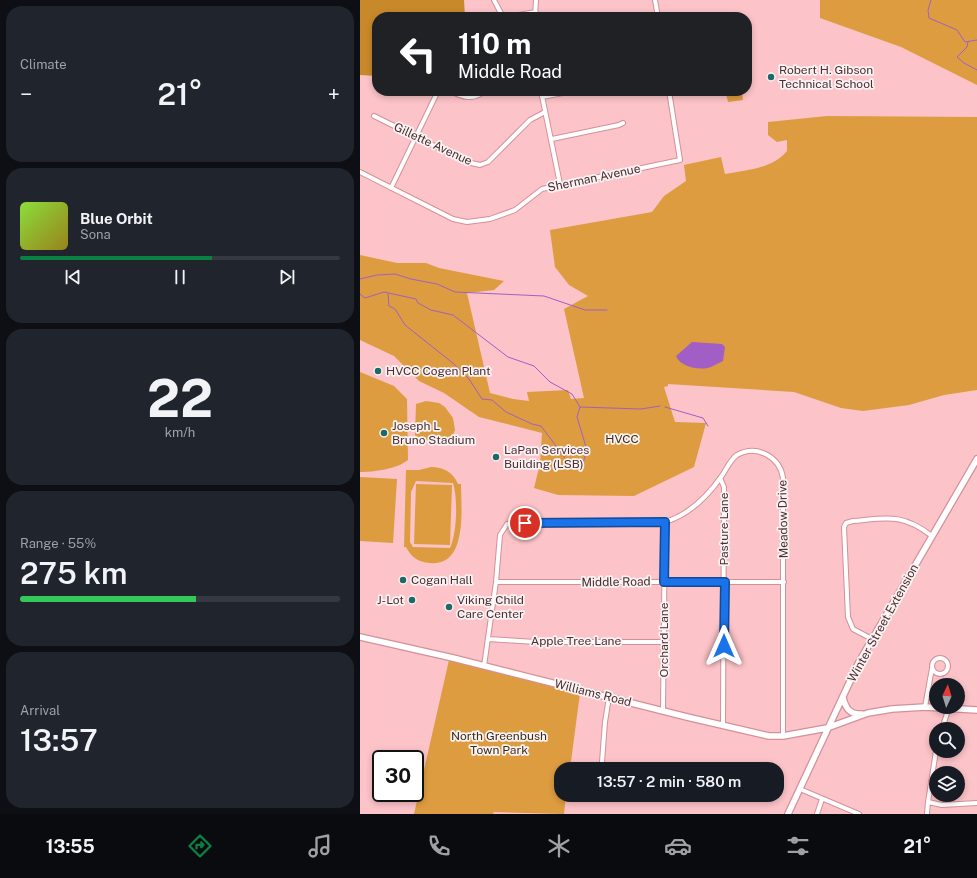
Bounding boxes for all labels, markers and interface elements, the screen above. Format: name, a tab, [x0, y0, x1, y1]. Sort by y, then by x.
text: 110 m	[458, 27, 531, 60]
icon: left	[392, 28, 444, 80]
text: Climate	[20, 57, 67, 72]
text: Middle Road	[458, 61, 562, 82]
place label: Robert H. Gibson Technical School	[779, 63, 874, 91]
marker: Robert H. Gibson Technical School	[766, 72, 776, 82]
text: 21°	[157, 76, 203, 112]
text: −	[20, 81, 32, 107]
text: +	[328, 81, 340, 107]
street label: Gillette Avenue	[392, 120, 474, 168]
street label: Sherman Avenue	[546, 161, 642, 195]
text: Blue Orbit	[80, 210, 153, 227]
text: Sona	[80, 227, 111, 242]
icon: previous	[62, 266, 84, 288]
icon: pause	[169, 266, 191, 288]
icon: next	[276, 266, 298, 288]
place label: HVCC Cogen Plant	[386, 364, 491, 378]
marker: HVCC Cogen Plant	[373, 366, 383, 376]
text: 22	[147, 368, 213, 429]
place label: Joseph L Bruno Stadium	[392, 419, 475, 447]
text: km/h	[165, 425, 195, 440]
marker: Joseph L Bruno Stadium	[379, 428, 389, 438]
park label: HVCC	[605, 432, 639, 446]
place label: LaPan Services Building (LSB)	[504, 443, 589, 471]
marker: LaPan Services Building (LSB)	[491, 452, 501, 462]
street label: Meadow Drive	[775, 479, 791, 558]
street label: Pasture Lane	[717, 492, 731, 566]
pin	[508, 506, 542, 540]
icon: arrive	[514, 512, 536, 534]
text: Range · 55%	[20, 536, 96, 551]
text: 275 km	[20, 555, 127, 591]
street label: Winter Street Extension	[845, 561, 921, 684]
place label: Cogan Hall	[411, 573, 473, 587]
street label: Middle Road	[581, 574, 651, 590]
marker: Cogan Hall	[398, 575, 408, 585]
place label: J-Lot	[377, 593, 404, 607]
place label: Viking Child Care Center	[457, 593, 524, 621]
marker: J-Lot	[407, 595, 417, 605]
marker: Viking Child Care Center	[444, 602, 454, 612]
street label: Orchard Lane	[657, 602, 671, 678]
position arrow	[703, 625, 745, 667]
street label: Apple Tree Lane	[531, 634, 622, 648]
street label: Williams Road	[553, 677, 633, 709]
north arrow	[929, 678, 965, 714]
map controls	[929, 678, 965, 802]
text: Arrival	[20, 703, 60, 718]
text: 13:57	[20, 722, 98, 758]
button: search	[929, 722, 965, 758]
park label: North Greenbush Town Park	[451, 729, 547, 757]
speed limit sign: 30	[372, 750, 424, 802]
button: layers	[929, 766, 965, 802]
text: 13:57 · 2 min · 580 m	[597, 773, 741, 790]
icon: directions	[186, 832, 214, 860]
icon: music	[306, 832, 334, 860]
icon: phone	[425, 832, 453, 860]
icon: climate	[545, 832, 573, 860]
icon: car	[664, 832, 692, 860]
icon: filters	[784, 832, 812, 860]
text: 13:55	[46, 836, 95, 857]
text: 21°	[904, 836, 931, 857]

